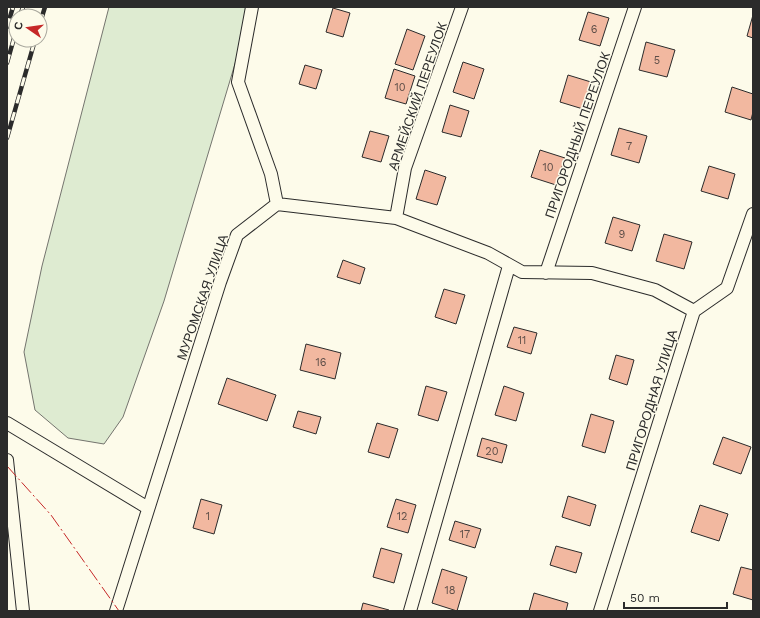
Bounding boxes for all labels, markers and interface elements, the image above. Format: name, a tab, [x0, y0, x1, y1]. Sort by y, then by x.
north arrow	[8, 8, 48, 48]
text: С	[12, 20, 26, 31]
street label: АРМЕЙСКИЙ ПЕРЕУЛОК	[385, 20, 450, 172]
house number: 6	[591, 23, 598, 36]
street label: ПРИГОРОДНЫЙ ПЕРЕУЛОК	[542, 50, 613, 220]
house number: 5	[654, 54, 660, 67]
house number: 10	[394, 81, 406, 94]
house number: 7	[626, 140, 632, 153]
house number: 10	[542, 161, 554, 174]
house number: 9	[619, 228, 626, 241]
street label: МУРОМСКАЯ УЛИЦА	[174, 232, 231, 362]
street label: ПРИГОРОДНАЯ УЛИЦА	[623, 328, 680, 472]
house number: 11	[518, 334, 526, 347]
house number: 16	[316, 356, 327, 369]
house number: 20	[485, 445, 499, 458]
house number: 1	[206, 510, 210, 523]
house number: 12	[397, 510, 407, 523]
house number: 17	[460, 528, 470, 541]
house number: 18	[444, 584, 456, 597]
scale bar	[624, 584, 727, 610]
text: 50 m	[630, 591, 660, 605]

